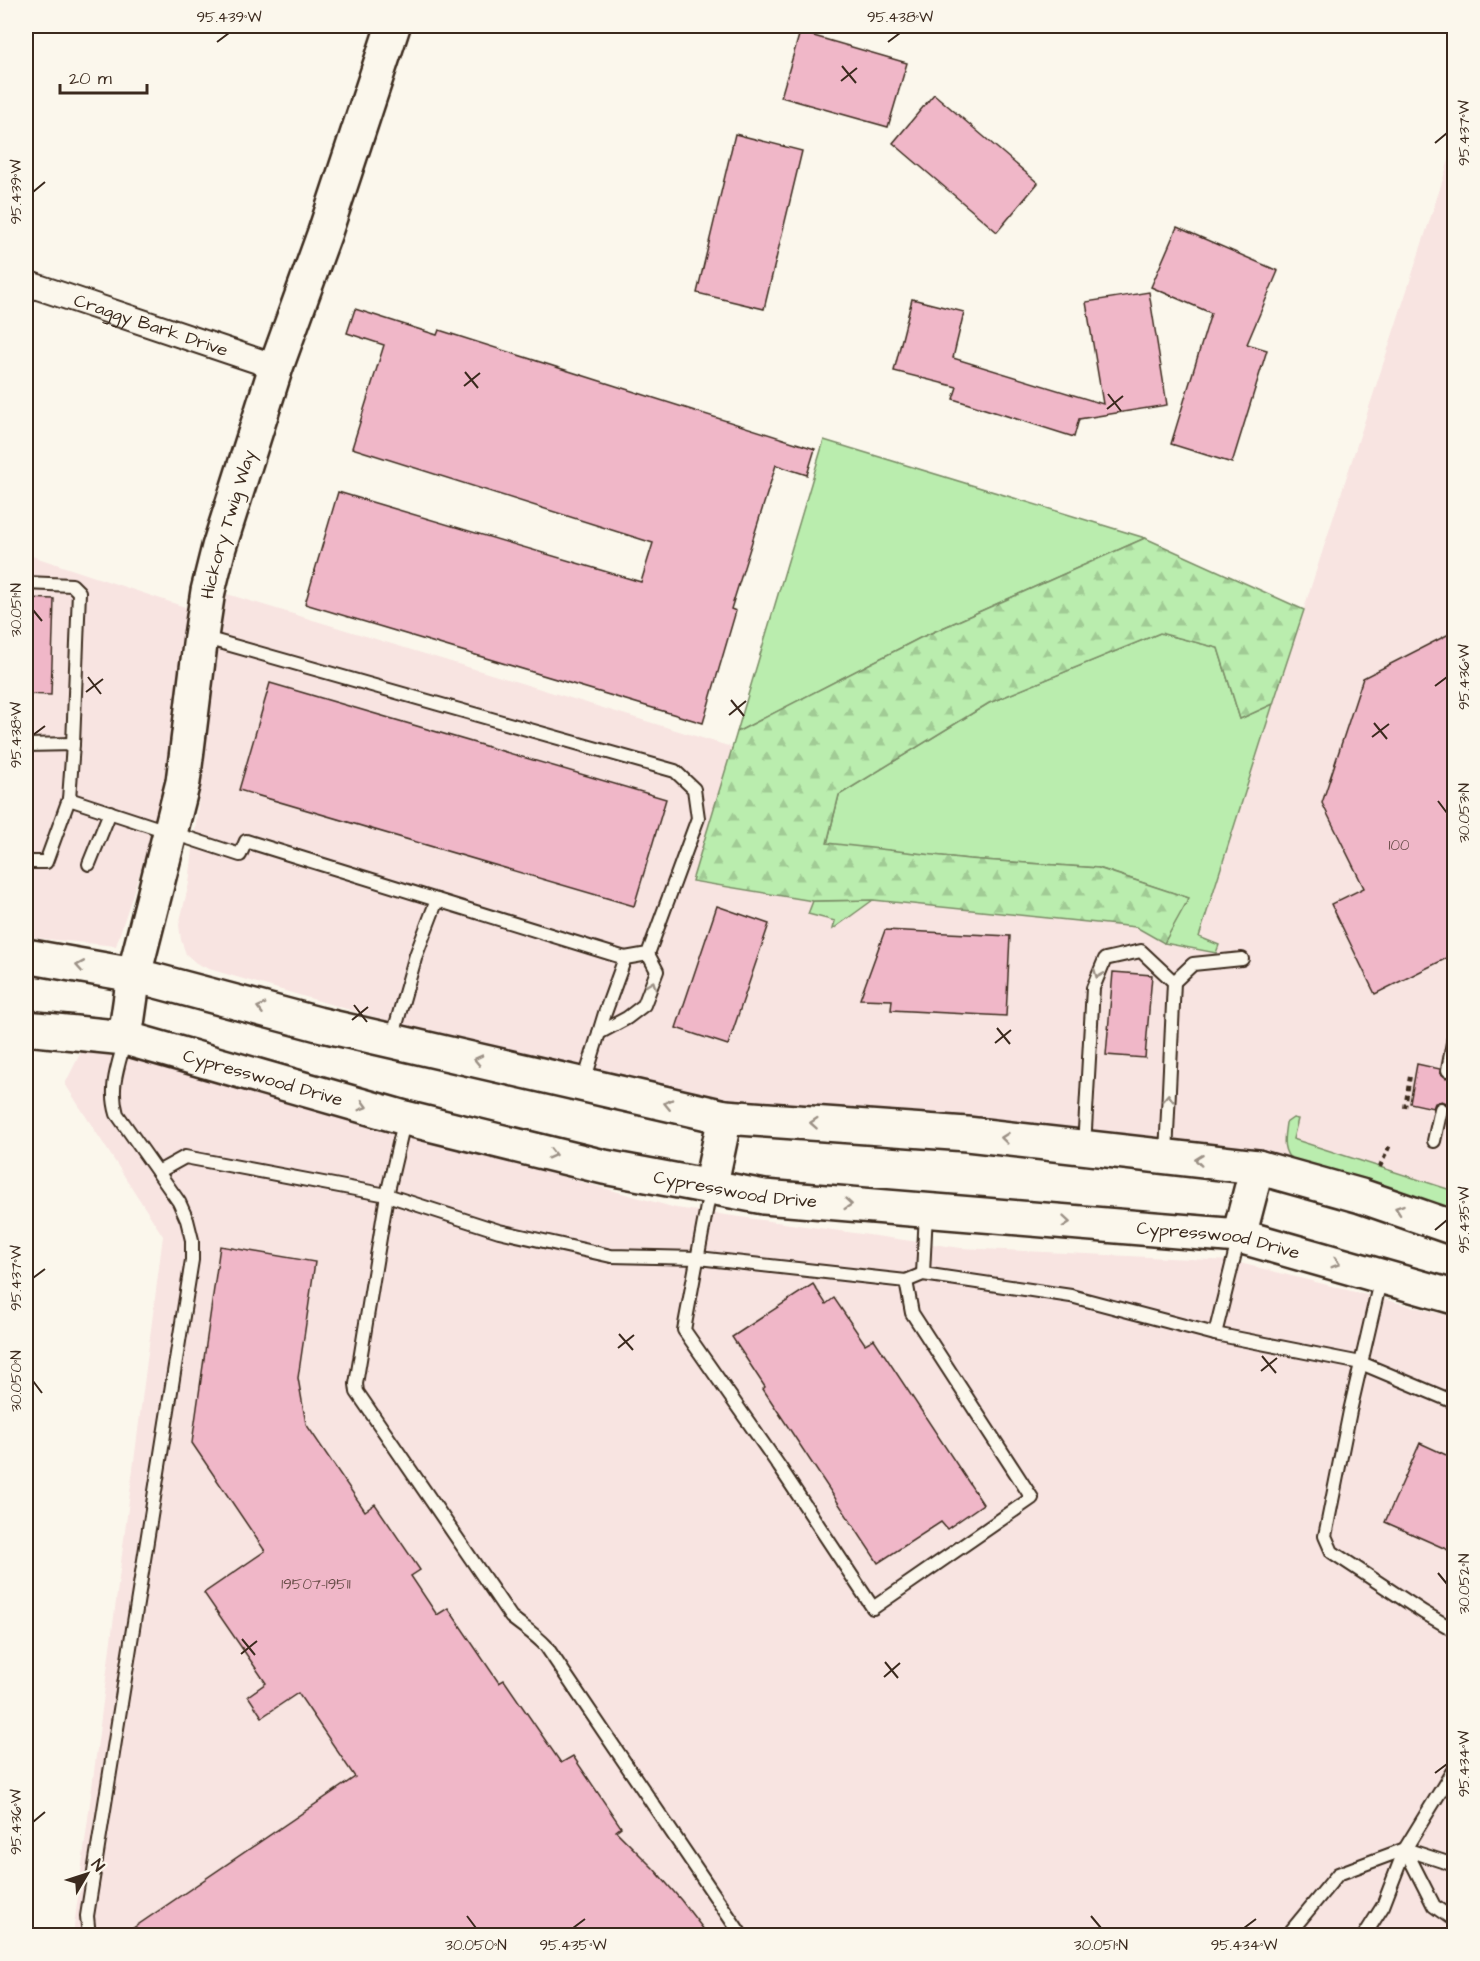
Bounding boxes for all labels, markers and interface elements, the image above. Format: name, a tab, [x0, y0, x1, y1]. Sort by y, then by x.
text: 95.439°W	[196, 7, 262, 28]
text: 95.438°W	[867, 7, 933, 28]
scale bar	[60, 57, 147, 95]
text: 20 m	[69, 66, 112, 91]
text: 95.437°W	[1454, 100, 1475, 166]
text: 95.439°W	[6, 159, 27, 225]
street label: Craggy Bark Drive	[71, 288, 232, 363]
street label: Hickory Twig Way	[195, 447, 263, 600]
text: 30.051°N	[6, 583, 27, 637]
text: 95.436°W	[1454, 644, 1475, 710]
text: 95.438°W	[6, 702, 27, 768]
text: 30.053°N	[1454, 783, 1475, 843]
house number: 100	[1389, 835, 1410, 856]
one-way arrow	[75, 960, 85, 973]
one-way arrow	[1093, 968, 1105, 979]
one-way arrow	[644, 980, 657, 991]
one-way arrow	[256, 1003, 266, 1016]
street label: Cypresswood Drive	[180, 1043, 346, 1113]
one-way arrow	[473, 1055, 483, 1068]
one-way arrow	[1162, 1093, 1175, 1102]
one-way arrow	[664, 1098, 674, 1111]
one-way arrow	[358, 1099, 368, 1111]
one-way arrow	[809, 1117, 818, 1130]
one-way arrow	[1001, 1133, 1010, 1145]
one-way arrow	[547, 1147, 557, 1160]
one-way arrow	[1194, 1154, 1204, 1167]
street label: Cypresswood Drive	[652, 1165, 818, 1214]
text: 95.435°W	[1454, 1186, 1475, 1254]
one-way arrow	[843, 1197, 852, 1210]
one-way arrow	[1394, 1204, 1405, 1216]
one-way arrow	[1062, 1215, 1071, 1228]
street label: Cypresswood Drive	[1136, 1216, 1303, 1266]
text: 95.437°W	[6, 1245, 27, 1311]
one-way arrow	[1330, 1256, 1340, 1268]
text: 30.050°N	[6, 1350, 27, 1412]
text: 30.052°N	[1454, 1554, 1475, 1614]
house number: 19507-19511	[281, 1574, 351, 1595]
text: 95.434°W	[1454, 1731, 1475, 1797]
text: 95.436°W	[6, 1789, 27, 1855]
north arrow	[57, 1844, 117, 1904]
text: N	[86, 1854, 110, 1876]
text: 30.050°N	[445, 1935, 507, 1956]
text: 95.435°W	[539, 1935, 607, 1956]
text: 30.051°N	[1074, 1935, 1128, 1956]
text: 95.434°W	[1211, 1935, 1277, 1956]

